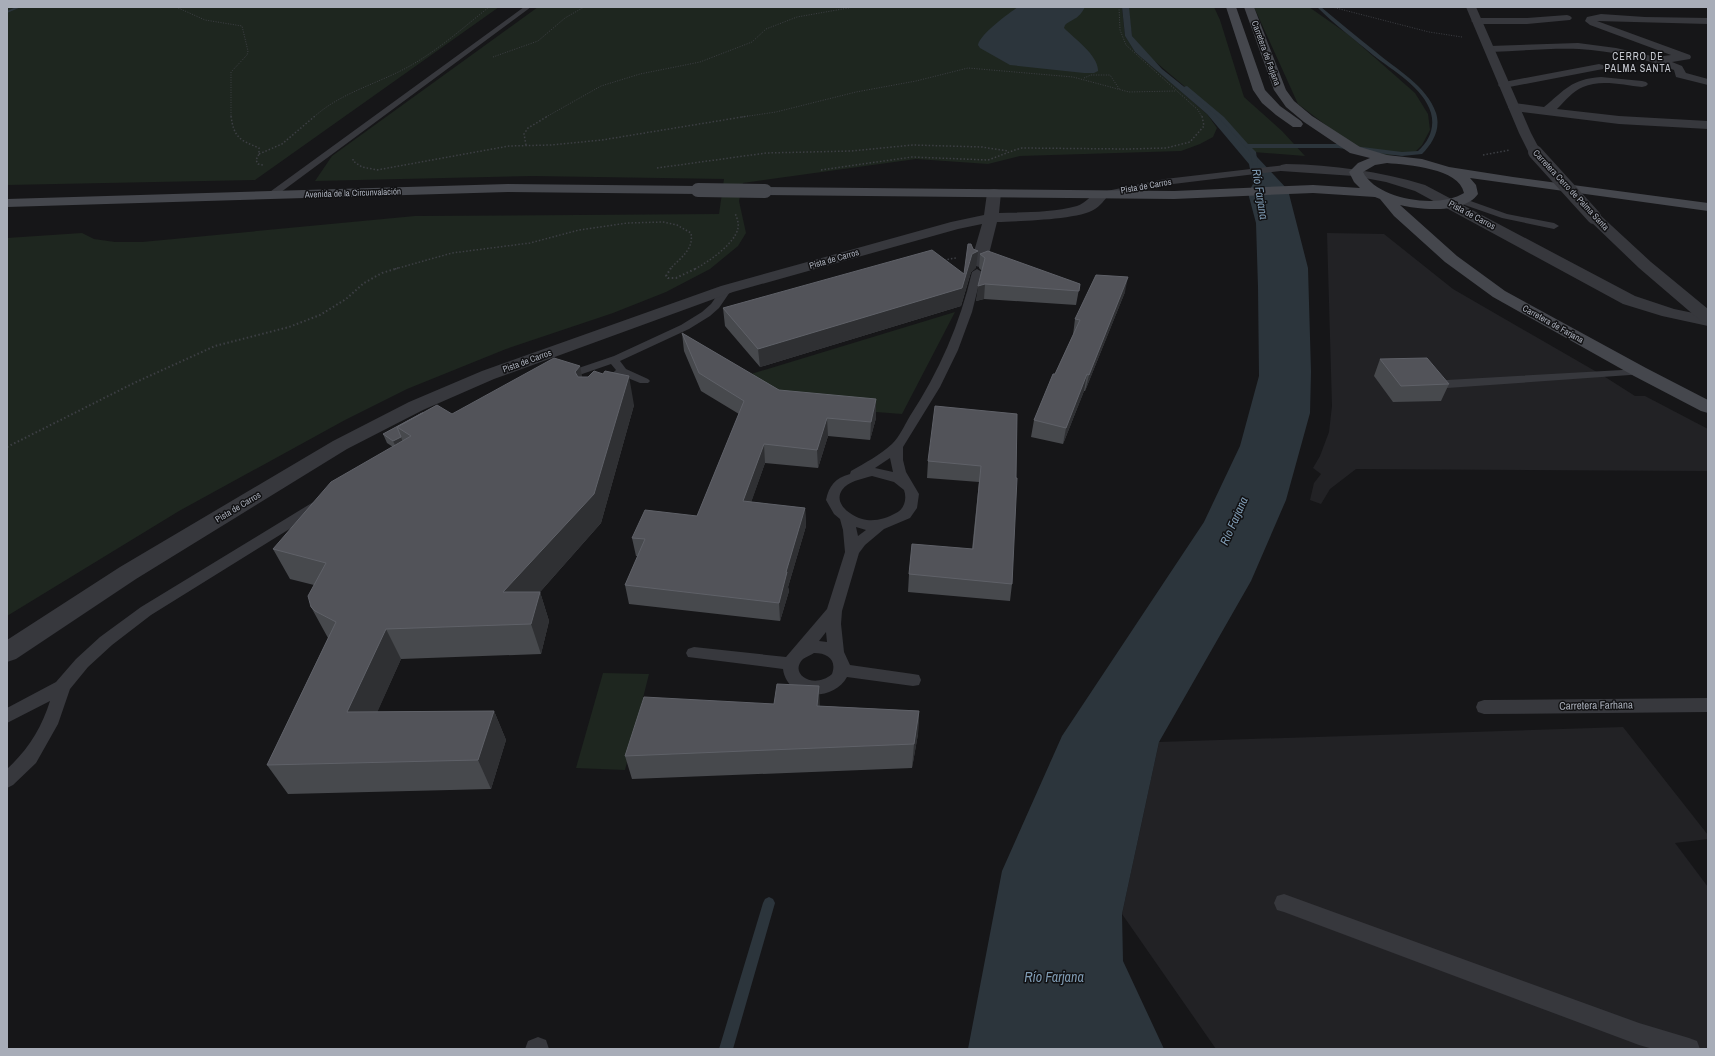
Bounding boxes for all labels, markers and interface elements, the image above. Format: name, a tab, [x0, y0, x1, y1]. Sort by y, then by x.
street label: Carretera de Farjana	[1249, 19, 1283, 87]
district label: CERRO DE PALMA SANTA	[1605, 50, 1671, 75]
street label: Carretera Cerro de Palma Santa	[1530, 147, 1612, 233]
water label: Río Farjana	[1248, 168, 1272, 221]
street label: Pista de Carros	[1120, 176, 1173, 196]
street label: Avenida de la Circunvalación	[304, 185, 401, 201]
street label: Pista de Carros	[1447, 198, 1498, 232]
street label: Pista de Carros	[808, 246, 861, 272]
street label: Carretera de Farjana	[1520, 302, 1586, 346]
street label: Pista de Carros	[501, 346, 553, 375]
street label: Pista de Carros	[213, 488, 263, 525]
water label: Río Farjana	[1216, 494, 1252, 548]
street label: Carretera Farhana	[1559, 697, 1633, 713]
water label: Río Farjana	[1024, 968, 1084, 986]

